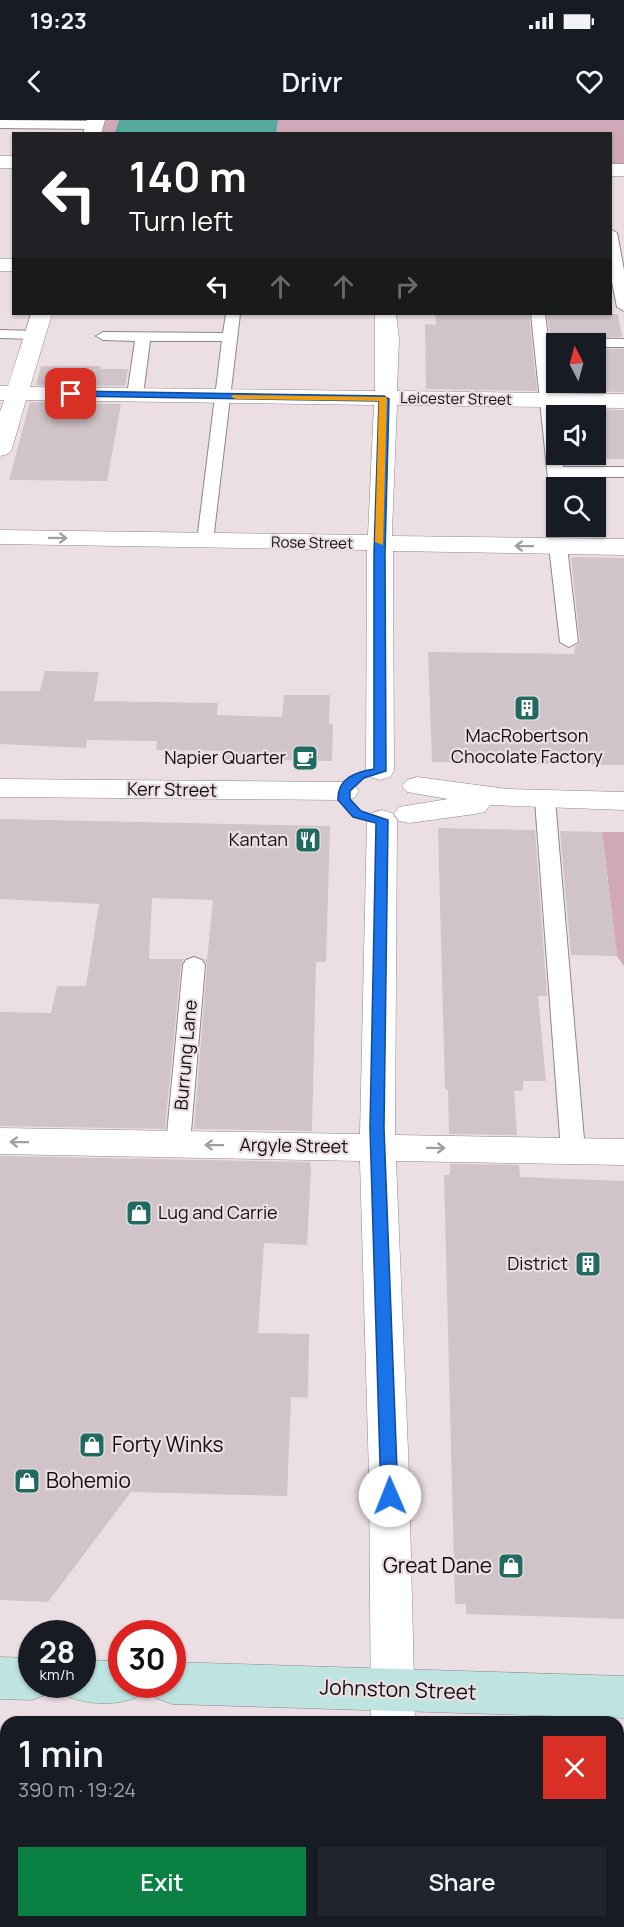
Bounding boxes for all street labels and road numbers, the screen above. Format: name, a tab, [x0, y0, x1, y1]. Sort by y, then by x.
street label: Leicester Street	[400, 387, 512, 410]
street label: Rose Street	[271, 531, 353, 554]
street label: Kerr Street	[127, 776, 217, 802]
street label: Burrung Lane	[168, 999, 202, 1111]
street label: Argyle Street	[239, 1132, 349, 1158]
street label: Johnston Street	[319, 1672, 477, 1706]

